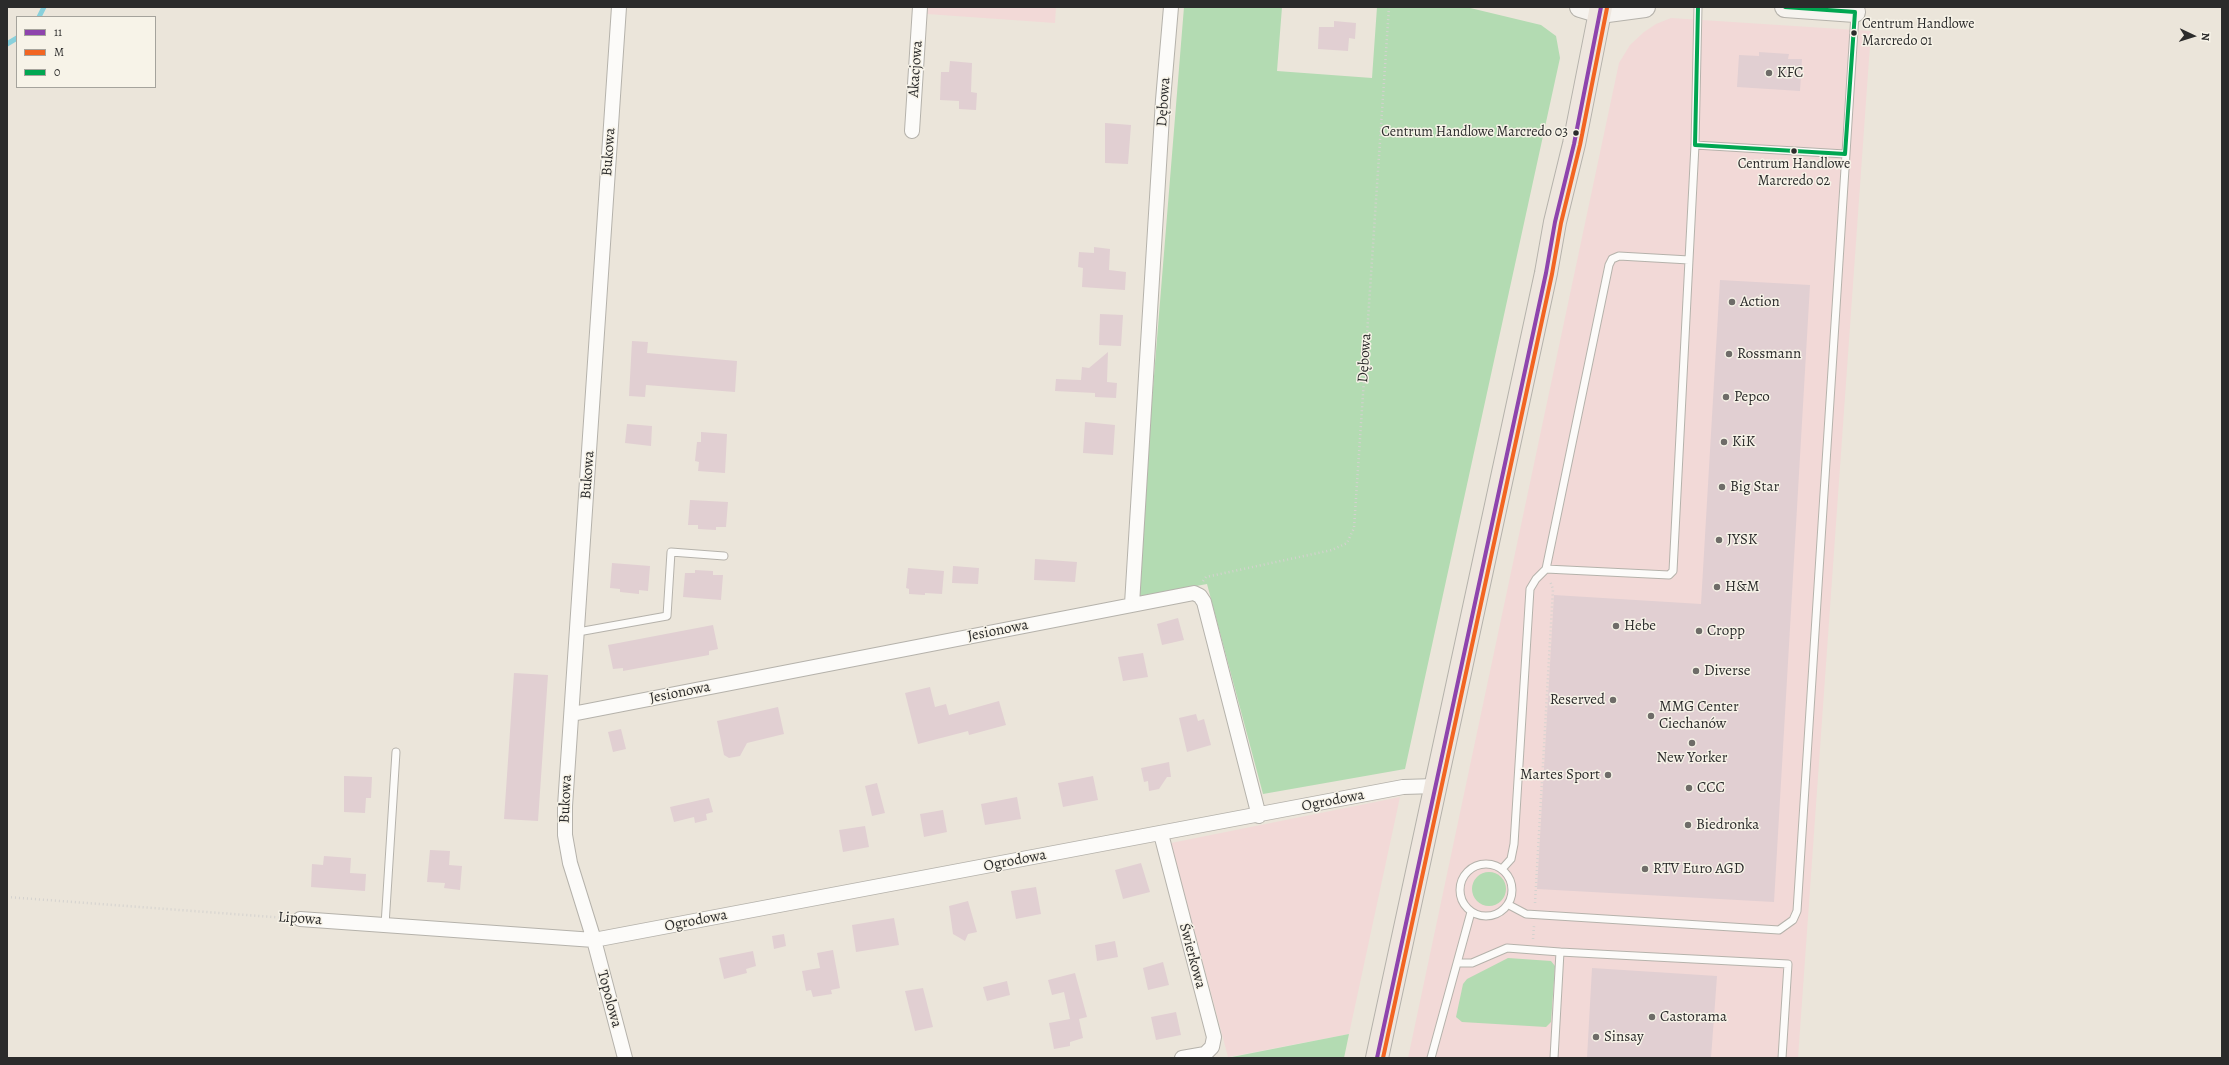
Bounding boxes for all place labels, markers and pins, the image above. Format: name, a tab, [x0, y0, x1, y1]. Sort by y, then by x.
place label: Centrum Handlowe Marcredo 01	[1862, 17, 1974, 50]
marker: Centrum Handlowe Marcredo 01	[1849, 28, 1859, 38]
place label: KFC	[1777, 64, 1803, 82]
marker: KFC	[1764, 68, 1774, 78]
place label: Centrum Handlowe Marcredo 03	[1381, 125, 1568, 141]
marker: Centrum Handlowe Marcredo 03	[1571, 128, 1581, 138]
marker: Centrum Handlowe Marcredo 02	[1789, 146, 1799, 156]
place label: Centrum Handlowe Marcredo 02	[1738, 157, 1850, 190]
place label: Action	[1740, 293, 1780, 311]
marker: Action	[1727, 297, 1737, 307]
place label: Rossmann	[1737, 345, 1801, 363]
marker: Rossmann	[1724, 349, 1734, 359]
place label: Pepco	[1734, 388, 1770, 406]
marker: Pepco	[1721, 392, 1731, 402]
place label: KiK	[1732, 433, 1755, 451]
marker: KiK	[1719, 437, 1729, 447]
place label: Big Star	[1730, 478, 1779, 496]
marker: Big Star	[1717, 482, 1727, 492]
place label: JYSK	[1727, 531, 1757, 549]
marker: JYSK	[1714, 535, 1724, 545]
place label: H&M	[1725, 578, 1760, 596]
marker: H&M	[1712, 582, 1722, 592]
place label: Hebe	[1624, 617, 1656, 635]
marker: Hebe	[1611, 621, 1621, 631]
place label: Cropp	[1707, 622, 1745, 640]
marker: Cropp	[1694, 626, 1704, 636]
place label: Diverse	[1704, 662, 1750, 680]
marker: Diverse	[1691, 666, 1701, 676]
place label: Reserved	[1550, 691, 1605, 709]
marker: Reserved	[1608, 695, 1618, 705]
place label: MMG Center Ciechanów	[1659, 698, 1739, 733]
marker: MMG Center Ciechanów	[1646, 711, 1656, 721]
marker: New Yorker	[1687, 738, 1697, 748]
place label: New Yorker	[1656, 749, 1728, 767]
place label: Martes Sport	[1520, 766, 1600, 784]
marker: Martes Sport	[1603, 770, 1613, 780]
place label: CCC	[1697, 779, 1725, 797]
marker: CCC	[1684, 783, 1694, 793]
place label: Biedronka	[1696, 816, 1759, 834]
marker: Biedronka	[1683, 820, 1693, 830]
place label: RTV Euro AGD	[1653, 860, 1744, 878]
marker: RTV Euro AGD	[1640, 864, 1650, 874]
place label: Castorama	[1660, 1008, 1727, 1026]
marker: Castorama	[1647, 1012, 1657, 1022]
place label: Sinsay	[1604, 1028, 1644, 1046]
marker: Sinsay	[1591, 1032, 1601, 1042]

